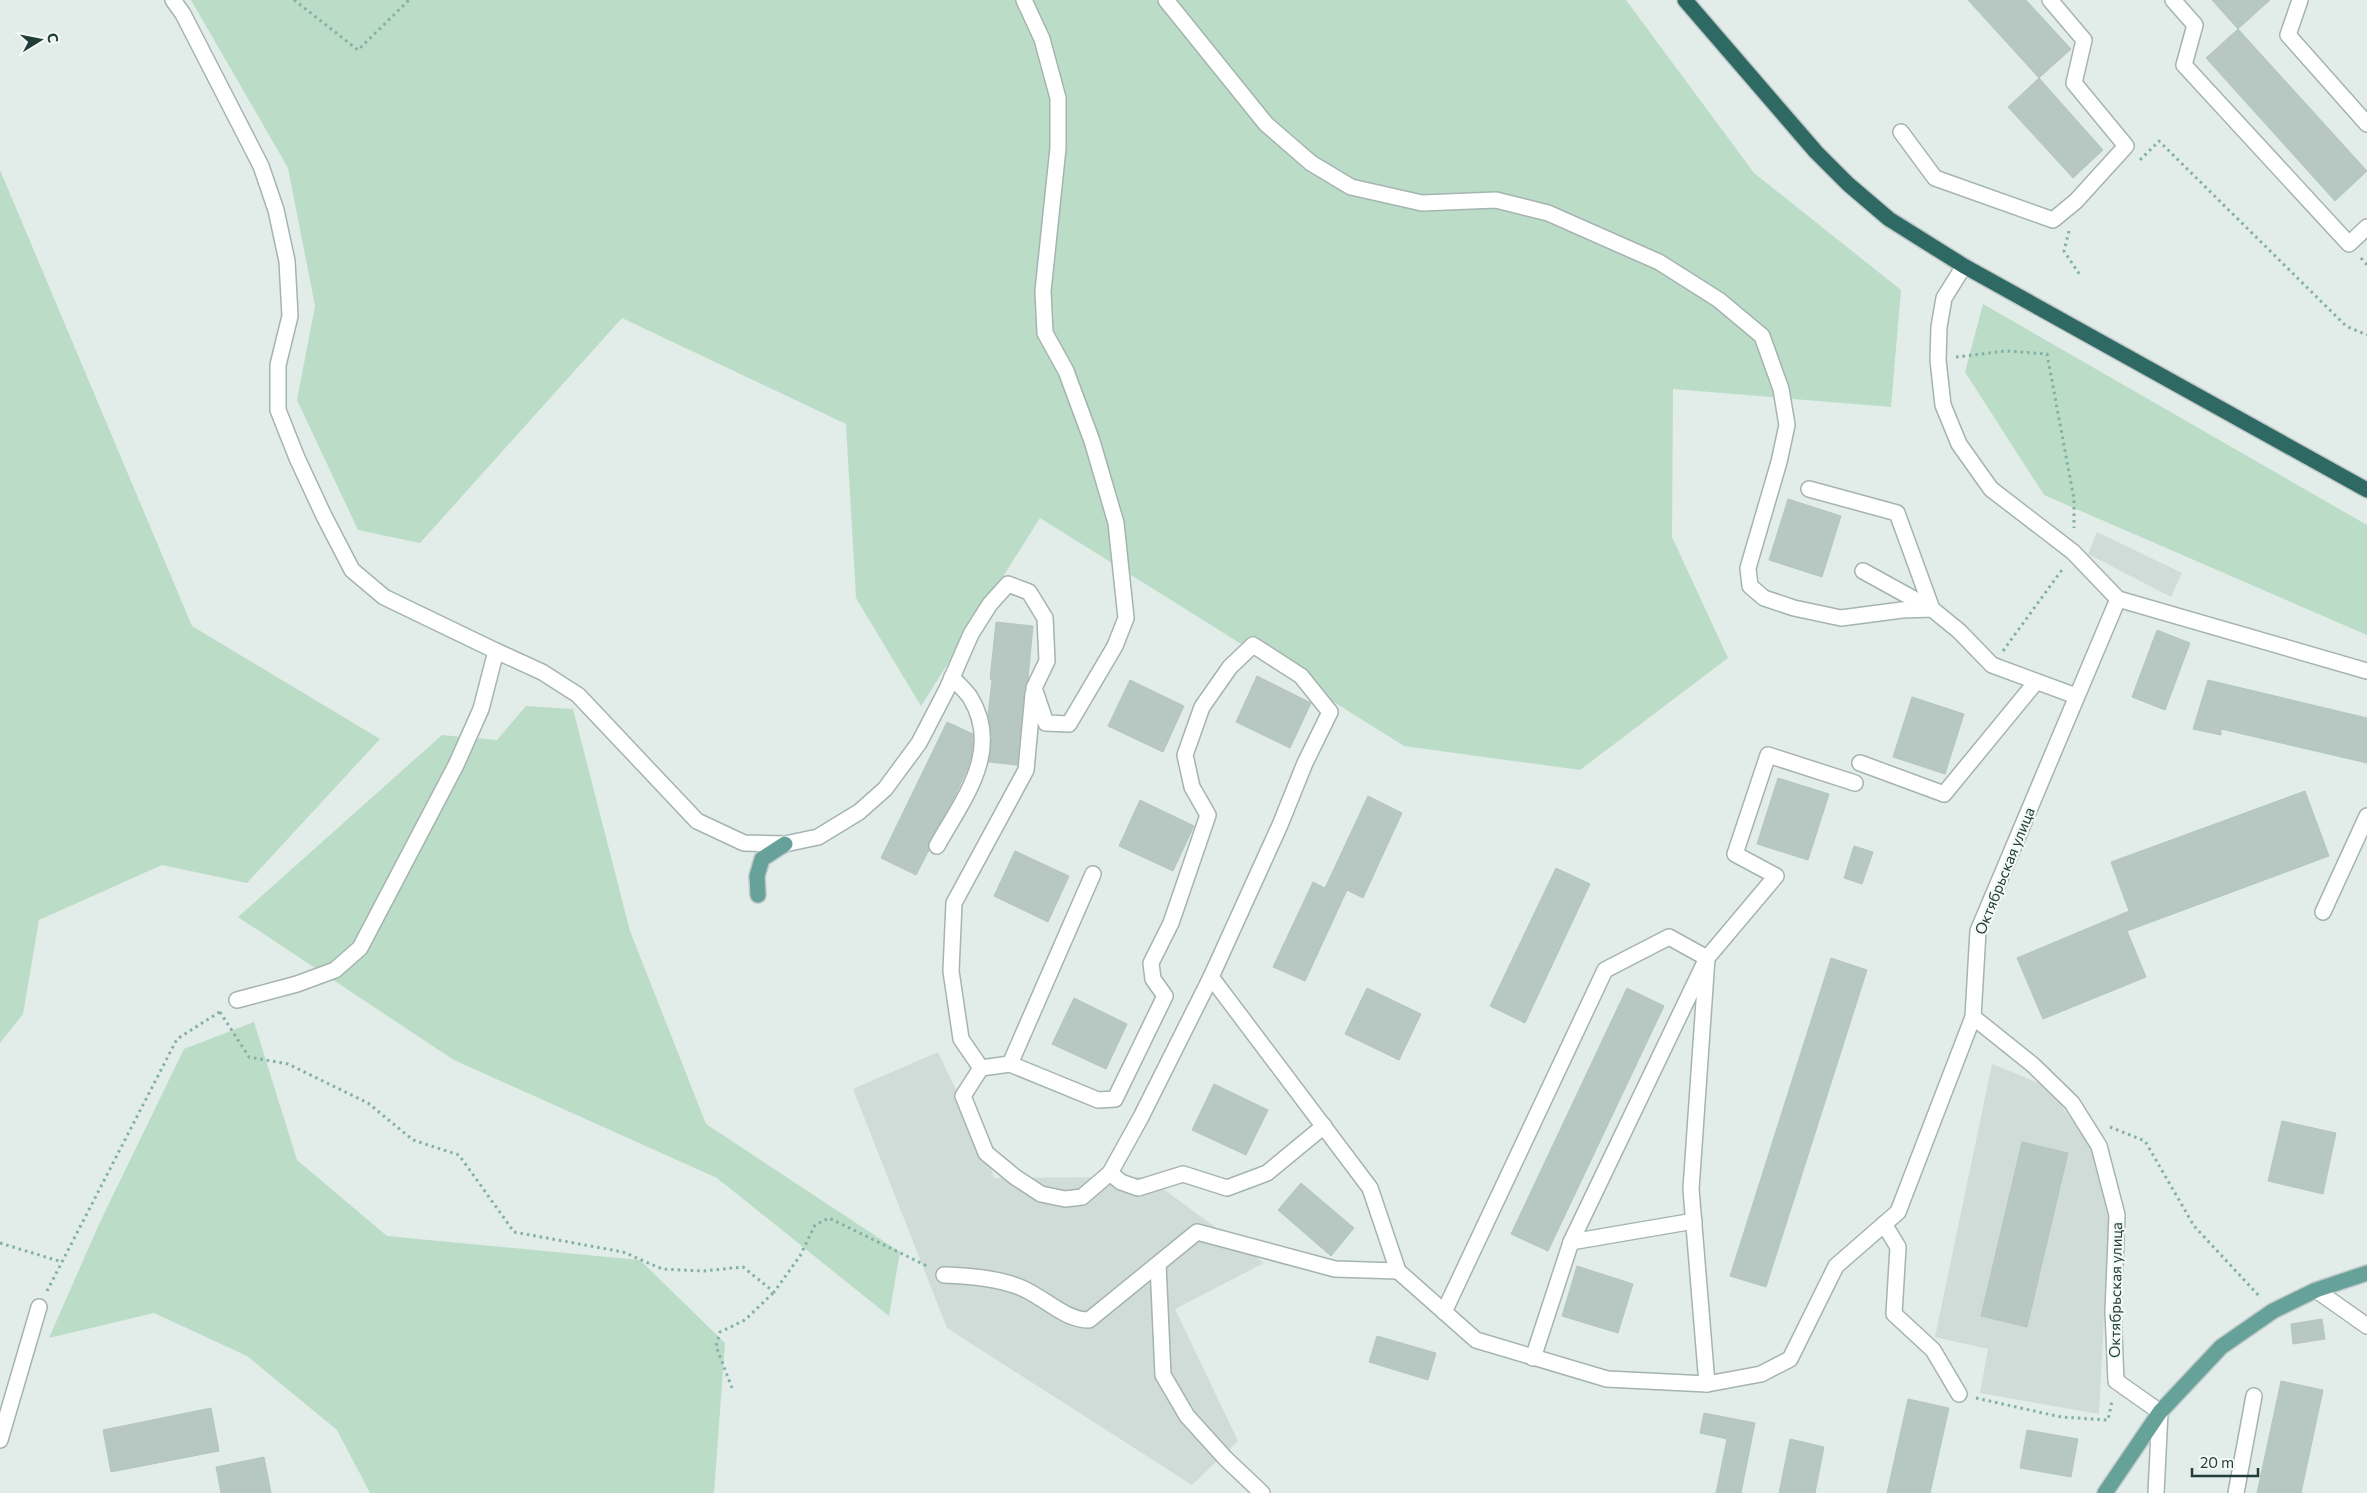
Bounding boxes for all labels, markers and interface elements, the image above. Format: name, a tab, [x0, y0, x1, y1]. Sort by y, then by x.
north arrow	[15, 15, 65, 65]
text: С	[44, 31, 62, 44]
street label: Октябрьская улица	[1970, 804, 2038, 937]
street label: Октябрьская улица	[2105, 1222, 2125, 1358]
scale bar	[2192, 1446, 2258, 1478]
text: 20 m	[2200, 1453, 2234, 1471]

